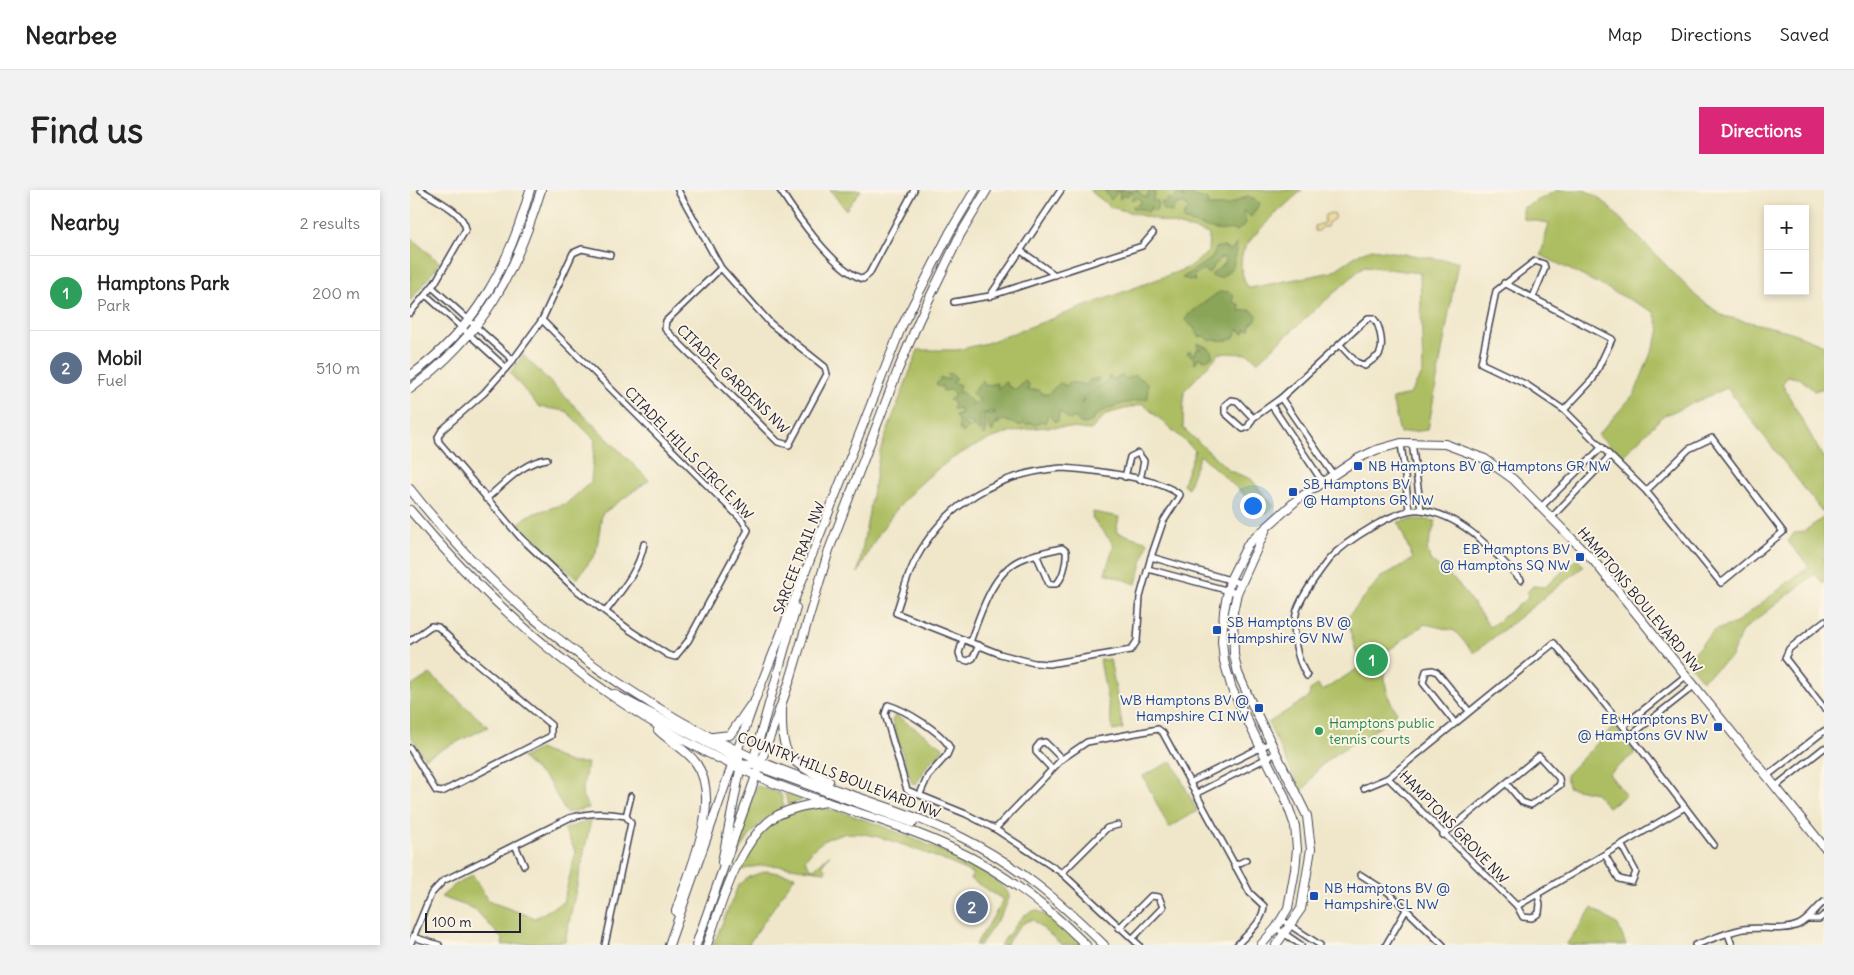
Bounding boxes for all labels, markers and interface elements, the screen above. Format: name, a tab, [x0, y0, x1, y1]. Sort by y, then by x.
text: Nearbee	[25, 20, 117, 50]
text: Map	[1607, 23, 1642, 46]
text: Directions	[1670, 23, 1752, 46]
text: Saved	[1780, 23, 1829, 46]
button: Directions	[1699, 107, 1824, 154]
text: Find us	[30, 108, 143, 152]
map controls	[1764, 205, 1809, 295]
button: +	[1764, 205, 1809, 250]
text: Nearby	[50, 209, 120, 236]
text: 2 results	[300, 213, 360, 233]
button: −	[1764, 250, 1809, 295]
text: Hamptons Park	[97, 271, 229, 295]
text: 1	[63, 283, 69, 303]
text: 200 m	[312, 283, 360, 303]
text: Park	[97, 295, 130, 315]
street label: CITADEL GARDENS NW	[673, 321, 793, 438]
text: Mobil	[97, 346, 142, 370]
text: 2	[62, 358, 70, 378]
text: 510 m	[316, 358, 360, 378]
text: Fuel	[97, 370, 127, 390]
street label: CITADEL HILLS CIRCLE NW	[621, 383, 757, 523]
place label: NB Hamptons BV @ Hamptons GR NW	[1368, 457, 1611, 475]
marker: NB Hamptons BV @ Hamptons GR NW	[1352, 460, 1364, 472]
place label: SB Hamptons BV @ Hamptons GR NW	[1303, 475, 1434, 509]
marker: SB Hamptons BV @ Hamptons GR NW	[1287, 486, 1299, 498]
your location	[1240, 493, 1266, 519]
street label: SARCEE TRAIL NW	[769, 499, 829, 617]
street label: HAMPTONS BOULEVARD NW	[1574, 523, 1706, 677]
place label: EB Hamptons BV @ Hamptons SQ NW	[1440, 540, 1570, 574]
marker: EB Hamptons BV @ Hamptons SQ NW	[1574, 551, 1586, 563]
place label: SB Hamptons BV @ Hampshire GV NW	[1227, 613, 1351, 647]
marker: SB Hamptons BV @ Hampshire GV NW	[1211, 624, 1223, 636]
pin: 1	[1356, 641, 1388, 679]
place label: WB Hamptons BV @ Hampshire CI NW	[1120, 691, 1249, 725]
marker: WB Hamptons BV @ Hampshire CI NW	[1253, 702, 1265, 714]
place label: EB Hamptons BV @ Hamptons GV NW	[1577, 710, 1708, 744]
place label: Hamptons public tennis courts	[1329, 714, 1435, 748]
marker: EB Hamptons BV @ Hamptons GV NW	[1712, 721, 1724, 733]
marker: Hamptons public tennis courts	[1313, 725, 1325, 737]
street label: COUNTRY HILLS BOULEVARD NW	[735, 728, 943, 822]
street label: HAMPTONS GROVE NW	[1396, 767, 1513, 887]
place label: NB Hamptons BV @ Hampshire CL NW	[1324, 879, 1450, 913]
pin: 2	[956, 888, 988, 926]
marker: NB Hamptons BV @ Hampshire CL NW	[1308, 890, 1320, 902]
scale bar	[425, 910, 521, 933]
text: 100 m	[432, 913, 472, 931]

